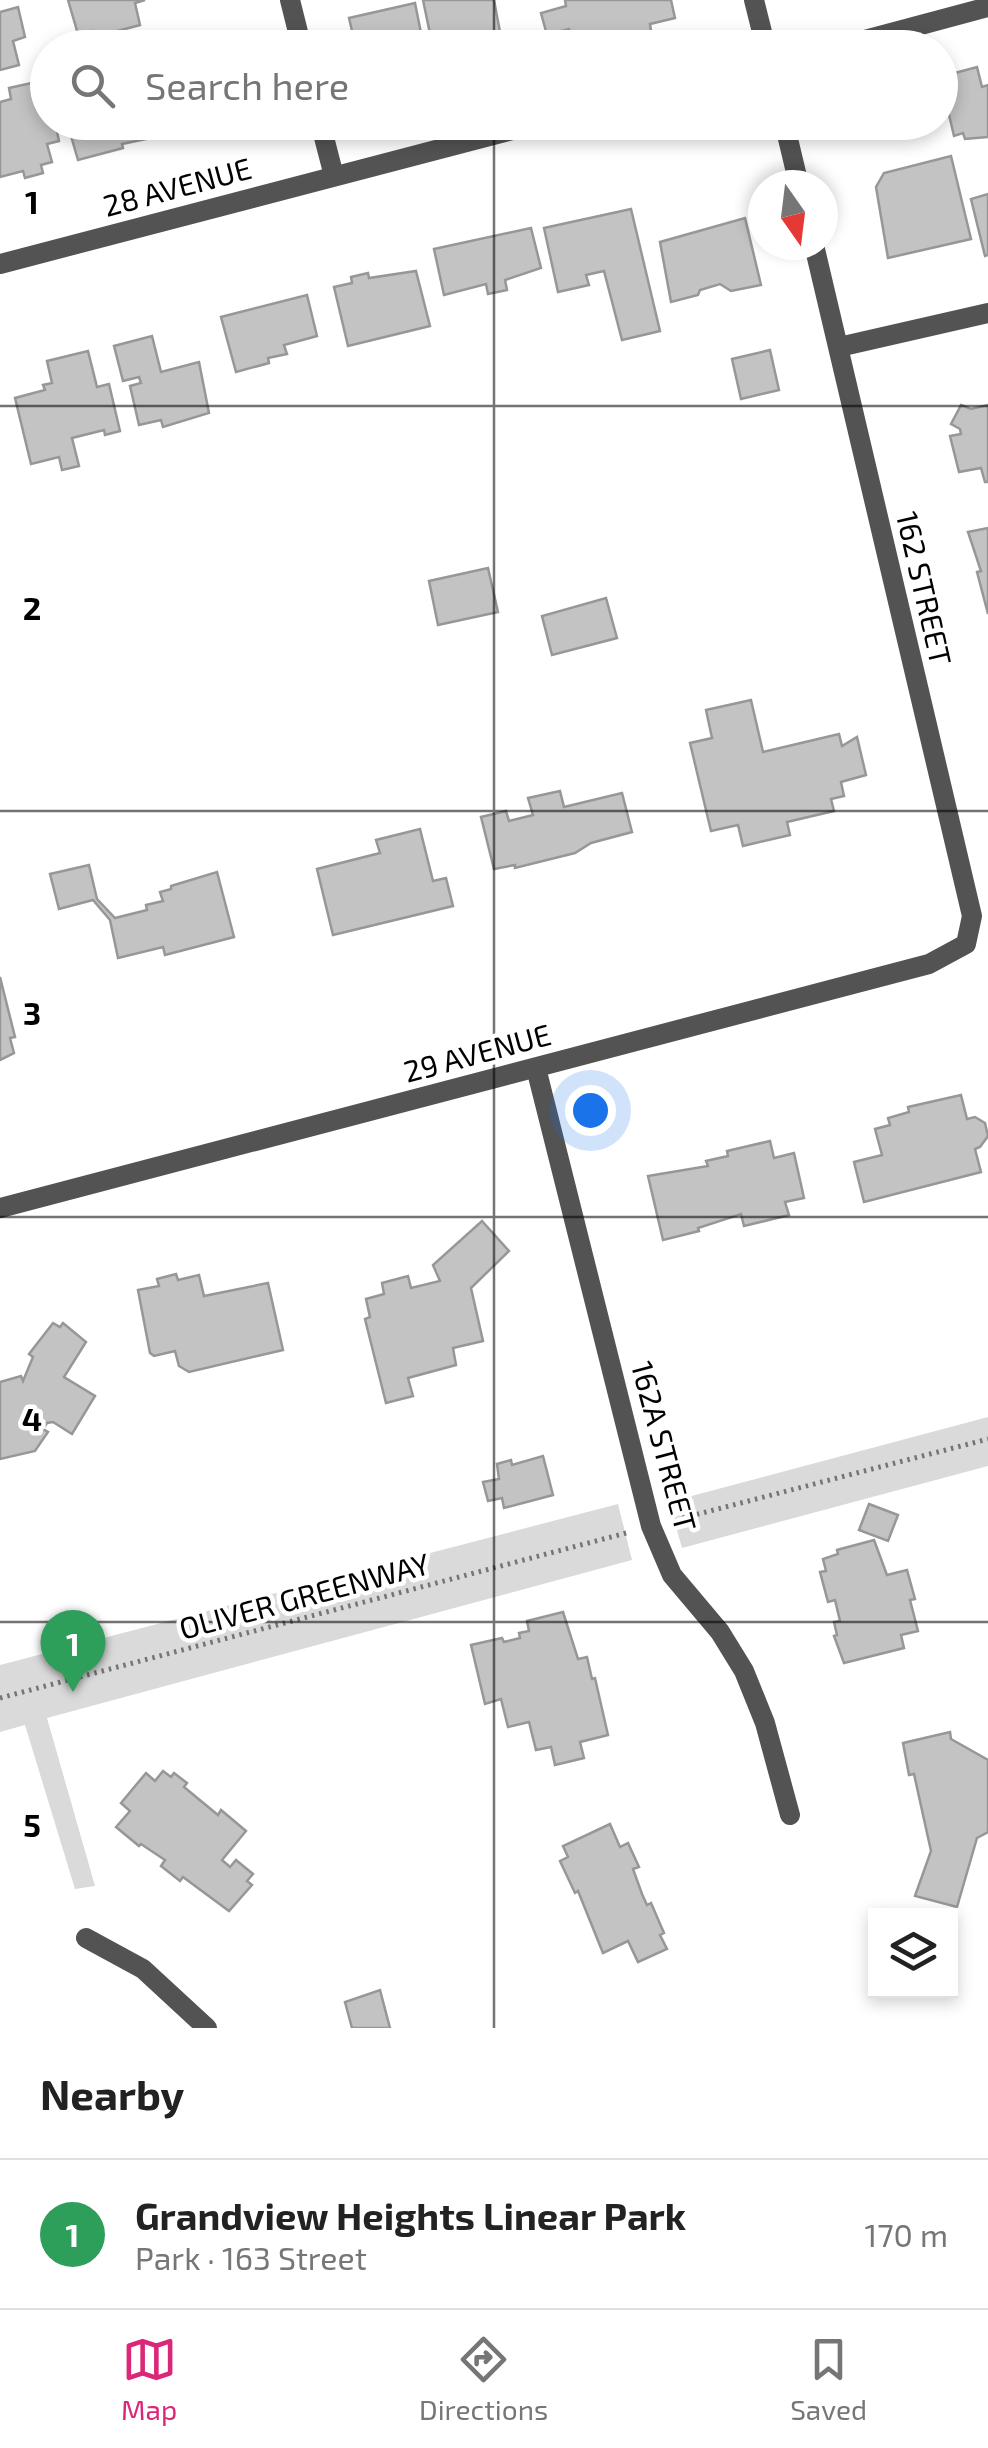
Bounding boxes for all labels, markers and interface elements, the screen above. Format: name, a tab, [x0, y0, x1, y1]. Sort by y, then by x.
search box	[30, 30, 958, 140]
icon: search	[65, 58, 120, 113]
text: Search here	[145, 62, 349, 108]
street label: 28 AVENUE	[99, 149, 255, 223]
north arrow	[748, 170, 838, 260]
text: 1	[25, 182, 39, 220]
street label: 162 STREET	[890, 508, 960, 668]
text: 2	[23, 588, 41, 626]
text: 3	[23, 993, 41, 1031]
street label: 29 AVENUE	[400, 1015, 554, 1089]
your location	[565, 1085, 616, 1136]
street label: 162A STREET	[625, 1357, 705, 1535]
text: 4	[22, 1399, 42, 1437]
street label: OLIVER GREENWAY	[175, 1544, 433, 1646]
pin: 1	[40, 1610, 106, 1692]
text: 5	[23, 1805, 41, 1843]
map controls	[868, 1908, 958, 1998]
button: layers	[868, 1908, 958, 1998]
text: Nearby	[40, 2068, 184, 2118]
text: Grandview Heights Linear Park	[135, 2192, 686, 2238]
text: 1	[66, 2215, 79, 2253]
text: 170 m	[864, 2215, 948, 2253]
text: Park · 163 Street	[135, 2238, 367, 2276]
tab: Map	[121, 2332, 177, 2426]
tab: Directions	[419, 2332, 548, 2426]
tab: Saved	[790, 2332, 867, 2426]

